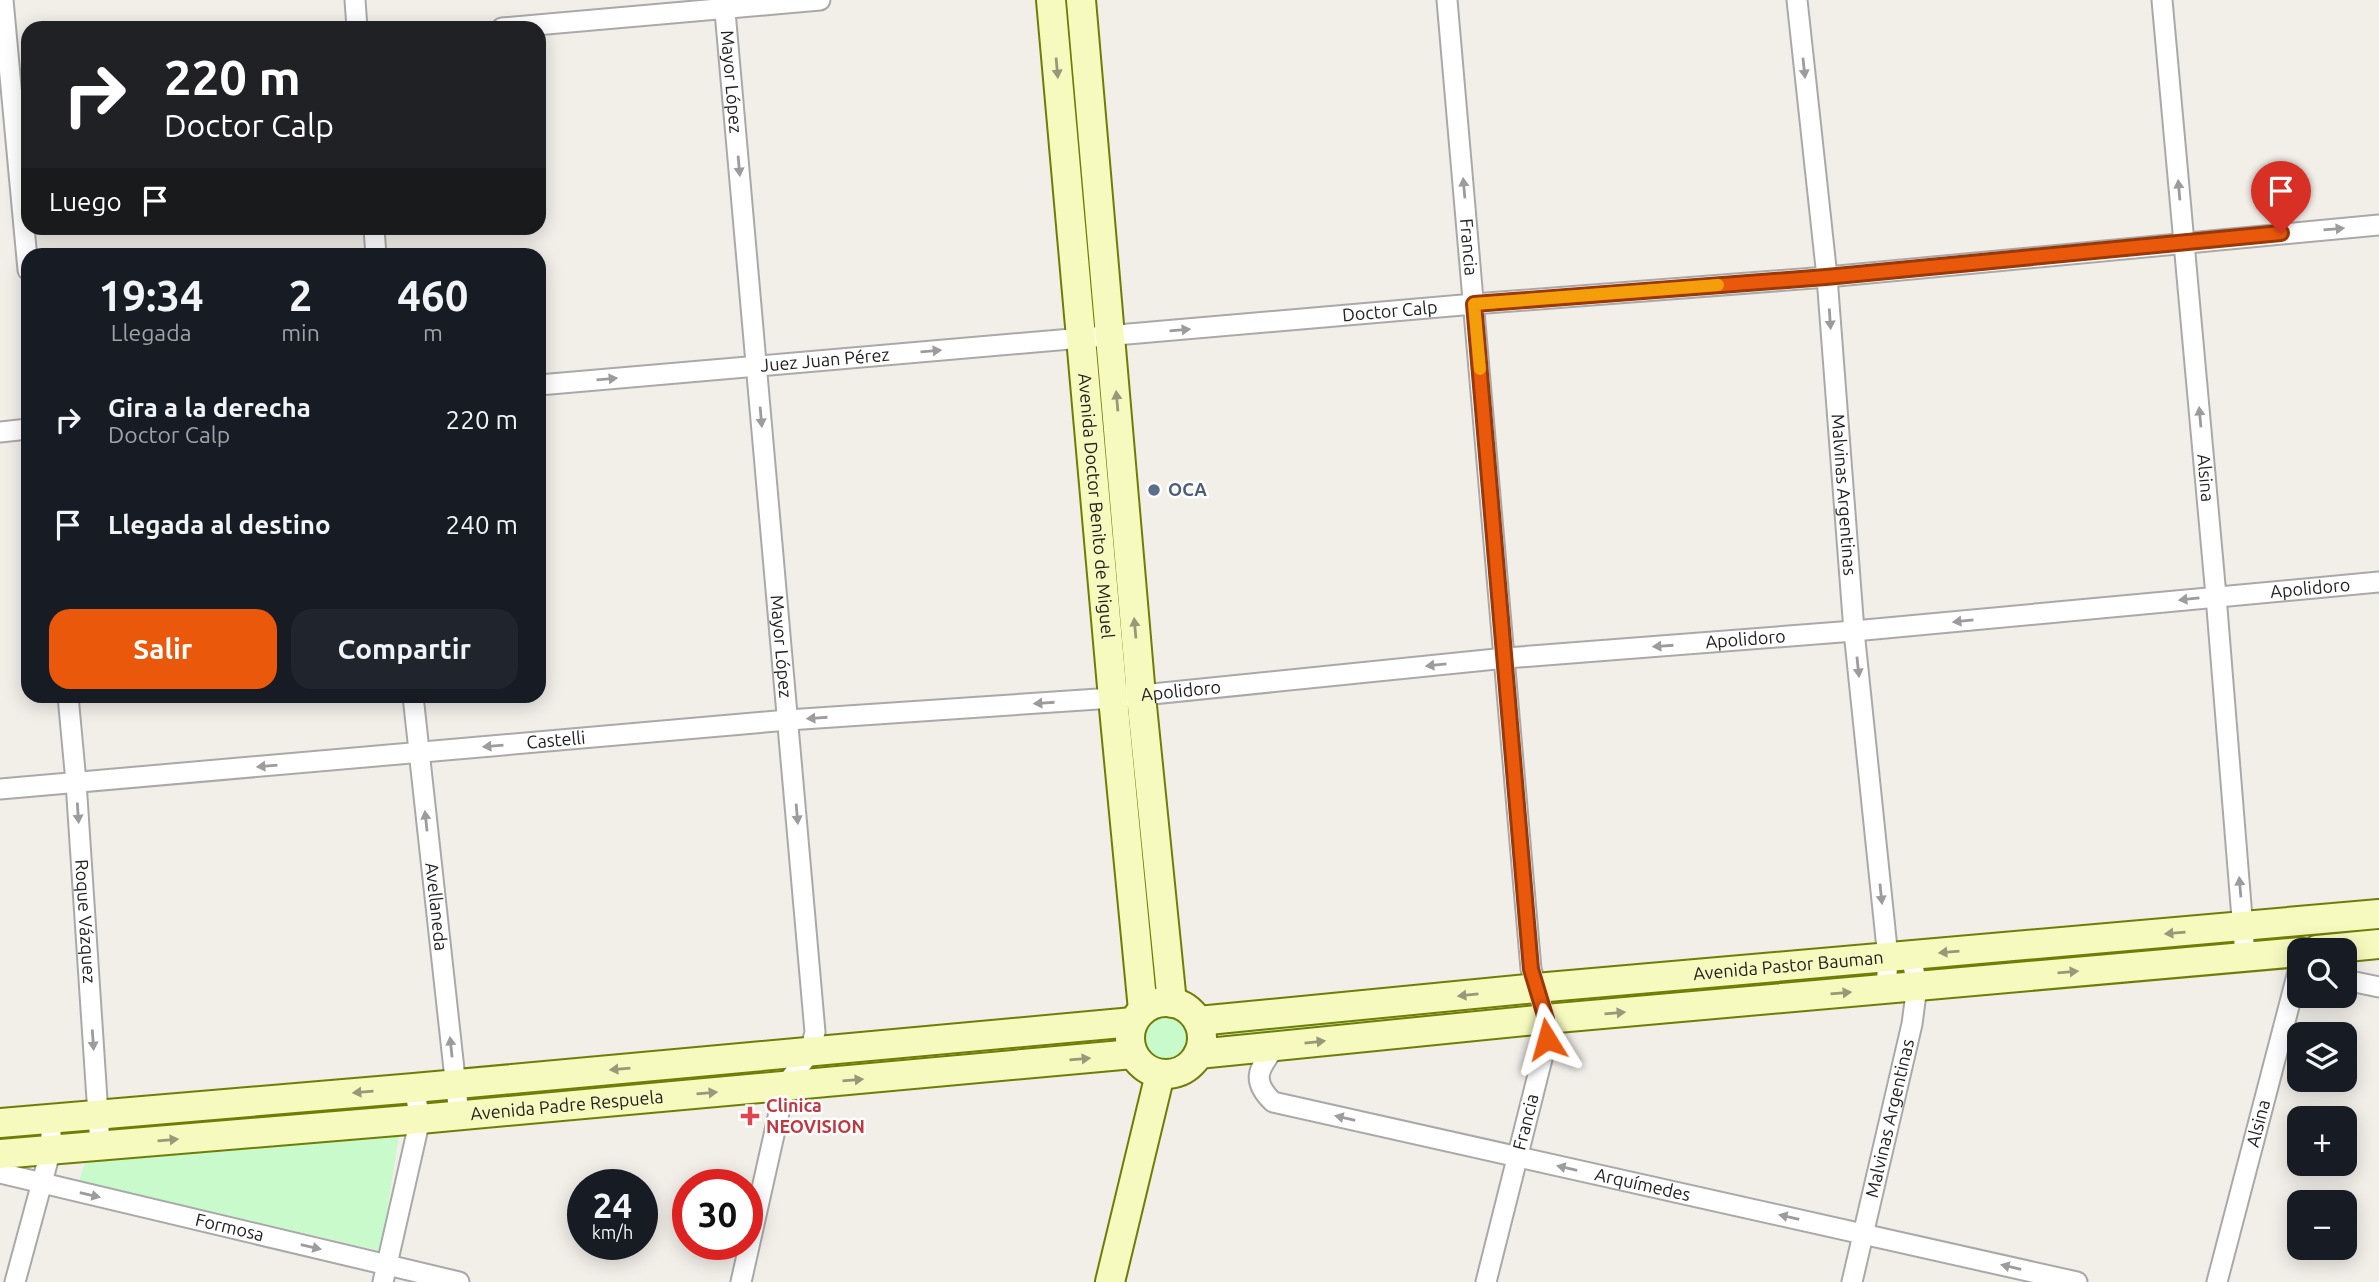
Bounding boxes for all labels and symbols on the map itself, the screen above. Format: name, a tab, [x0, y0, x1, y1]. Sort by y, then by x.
street label: Mayor López	[718, 29, 747, 134]
one-way arrow	[1052, 57, 1063, 79]
one-way arrow	[1799, 57, 1810, 79]
one-way arrow	[734, 155, 745, 177]
pin	[2251, 161, 2311, 233]
one-way arrow	[1458, 177, 1469, 199]
one-way arrow	[2173, 179, 2184, 201]
street label: Francia	[1457, 217, 1482, 277]
one-way arrow	[2323, 223, 2345, 234]
street label: Doctor Calp	[1341, 296, 1438, 324]
one-way arrow	[1825, 308, 1836, 330]
one-way arrow	[1169, 324, 1191, 335]
street label: Juez Juan Pérez	[759, 344, 890, 375]
one-way arrow	[921, 345, 943, 356]
street label: Avenida Doctor Benito de Miguel	[1075, 372, 1119, 640]
one-way arrow	[596, 373, 618, 384]
one-way arrow	[1111, 390, 1122, 412]
one-way arrow	[2194, 405, 2205, 427]
one-way arrow	[756, 406, 767, 428]
street label: Malvinas Argentinas	[1828, 413, 1861, 576]
street label: Alsina	[2194, 453, 2218, 503]
place label: OCA	[1168, 479, 1207, 499]
marker: OCA	[1146, 482, 1162, 498]
street label: Apolidoro	[2269, 574, 2351, 601]
street label: Mayor López	[767, 594, 797, 699]
one-way arrow	[2178, 594, 2200, 605]
one-way arrow	[1129, 616, 1140, 638]
one-way arrow	[1951, 616, 1973, 627]
street label: Apolidoro	[1705, 625, 1786, 651]
one-way arrow	[1651, 641, 1673, 652]
one-way arrow	[1853, 657, 1864, 679]
one-way arrow	[1425, 660, 1447, 671]
street label: Apolidoro	[1140, 676, 1222, 704]
one-way arrow	[1033, 698, 1055, 709]
one-way arrow	[806, 713, 828, 724]
street label: Castelli	[526, 727, 586, 752]
one-way arrow	[482, 741, 504, 752]
one-way arrow	[255, 761, 277, 772]
one-way arrow	[73, 803, 84, 825]
one-way arrow	[791, 803, 802, 825]
one-way arrow	[420, 810, 431, 832]
street label: Roque Vázquez	[72, 859, 100, 984]
street label: Avellaneda	[422, 861, 452, 952]
one-way arrow	[2234, 876, 2245, 898]
one-way arrow	[1876, 883, 1887, 905]
one-way arrow	[2164, 928, 2186, 939]
street label: Avenida Pastor Bauman	[1692, 947, 1884, 983]
one-way arrow	[1937, 947, 1959, 958]
one-way arrow	[2057, 966, 2079, 977]
one-way arrow	[1830, 988, 1852, 999]
one-way arrow	[1457, 989, 1479, 1000]
position arrow	[1510, 1002, 1584, 1076]
one-way arrow	[1604, 1007, 1626, 1018]
one-way arrow	[87, 1030, 98, 1052]
one-way arrow	[446, 1036, 457, 1058]
one-way arrow	[1304, 1036, 1326, 1047]
street label: Malvinas Argentinas	[1861, 1037, 1917, 1199]
one-way arrow	[1069, 1053, 1091, 1064]
one-way arrow	[609, 1064, 631, 1075]
one-way arrow	[842, 1074, 864, 1085]
street label: Avenida Padre Respuela	[469, 1086, 664, 1123]
one-way arrow	[352, 1087, 374, 1098]
one-way arrow	[696, 1087, 718, 1098]
street label: Francia	[1508, 1091, 1542, 1152]
place label: Clinica NEOVISION	[766, 1095, 865, 1136]
street label: Alsina	[2242, 1097, 2273, 1149]
marker: Clinica NEOVISION	[740, 1106, 760, 1126]
one-way arrow	[1334, 1112, 1356, 1123]
one-way arrow	[157, 1134, 179, 1145]
one-way arrow	[1556, 1162, 1578, 1173]
street label: Arquímedes	[1593, 1163, 1693, 1204]
speed limit sign: 30	[672, 1169, 763, 1260]
one-way arrow	[79, 1190, 101, 1201]
street label: Formosa	[193, 1209, 266, 1244]
one-way arrow	[1778, 1212, 1800, 1223]
one-way arrow	[301, 1242, 323, 1253]
one-way arrow	[2000, 1261, 2022, 1272]

